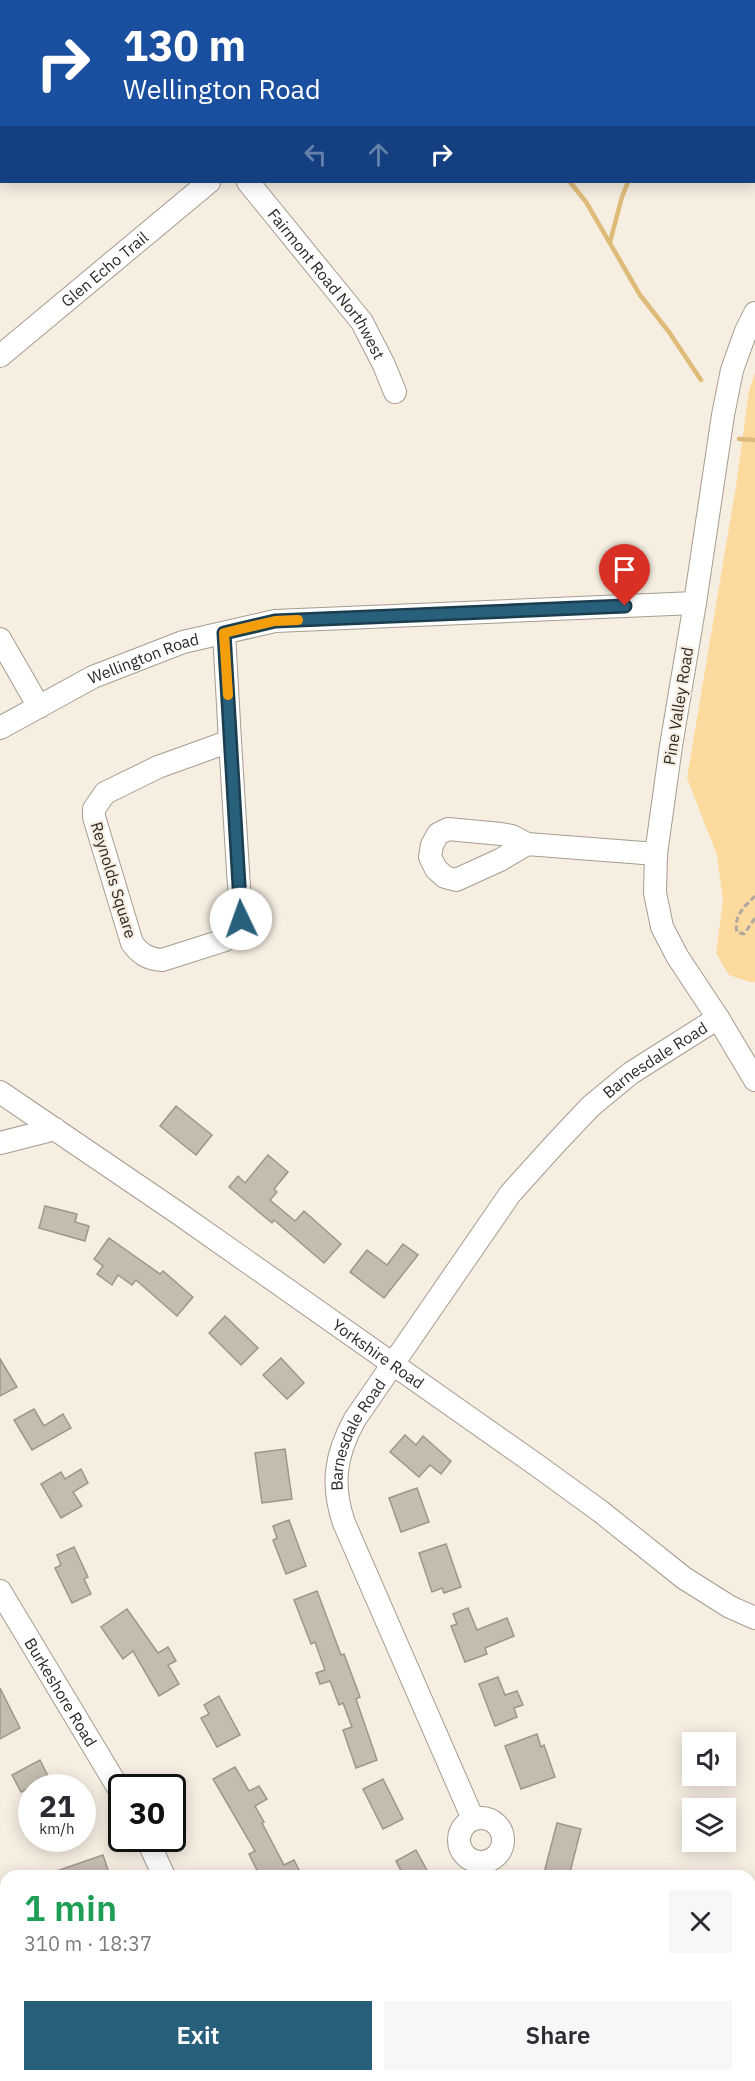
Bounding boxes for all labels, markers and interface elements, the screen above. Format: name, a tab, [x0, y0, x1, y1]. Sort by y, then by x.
text: 130 m	[123, 18, 246, 73]
icon: right	[24, 24, 102, 102]
text: Wellington Road	[123, 71, 321, 106]
icon: left	[299, 138, 332, 171]
icon: ahead	[362, 138, 395, 171]
icon: right	[425, 138, 458, 171]
street label: Fairmont Road Northwest	[264, 204, 389, 363]
street label: Glen Echo Trail	[57, 227, 152, 311]
pin	[599, 544, 650, 606]
icon: arrive	[608, 553, 641, 586]
street label: Wellington Road	[85, 629, 201, 688]
street label: Pine Valley Road	[659, 646, 697, 766]
street label: Reynolds Square	[87, 819, 141, 941]
position arrow	[209, 887, 273, 951]
street label: Barnesdale Road	[598, 1017, 711, 1102]
street label: Yorkshire Road	[328, 1315, 428, 1393]
street label: Barnesdale Road	[326, 1375, 390, 1491]
street label: Burkeshore Road	[20, 1634, 101, 1750]
map controls	[682, 1732, 736, 1852]
button: sound	[682, 1732, 736, 1786]
speed limit sign: 30	[108, 1774, 186, 1852]
text: 21	[39, 1786, 75, 1825]
button: layers	[682, 1798, 736, 1852]
text: km/h	[39, 1819, 75, 1838]
text: 1 min	[24, 1884, 117, 1931]
button: close	[669, 1890, 732, 1953]
text: 310 m · 18:37	[24, 1930, 152, 1957]
button: Exit	[24, 2001, 372, 2070]
button: Share	[384, 2001, 732, 2070]

